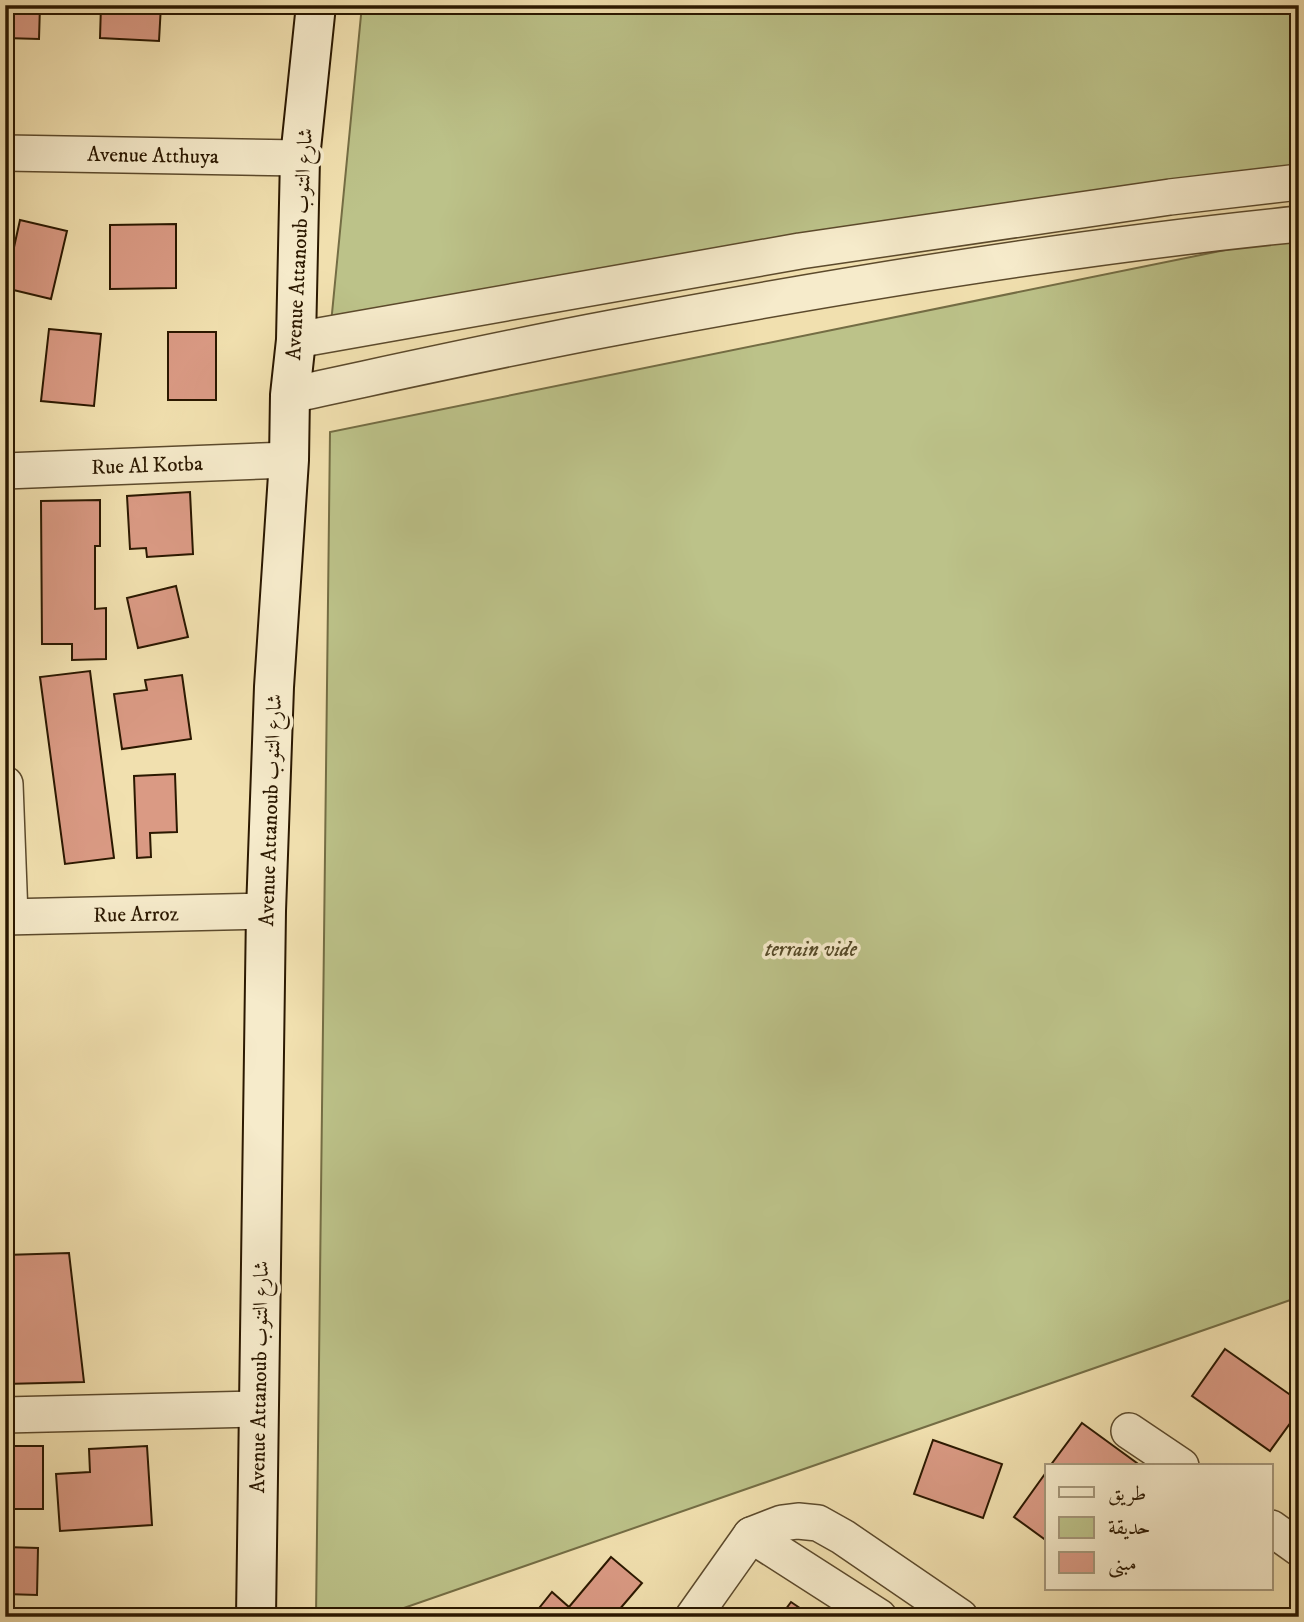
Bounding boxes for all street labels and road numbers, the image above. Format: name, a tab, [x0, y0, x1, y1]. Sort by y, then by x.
street label: Avenue Attanoub شارع التنوب	[281, 127, 323, 361]
street label: Avenue Atthuya	[87, 142, 219, 170]
street label: Rue Al Kotba	[91, 451, 203, 481]
street label: Avenue Attanoub شارع التنوب	[254, 693, 292, 927]
street label: Rue Arroz	[93, 901, 179, 929]
street label: Avenue Attanoub شارع التنوب	[245, 1261, 279, 1494]

